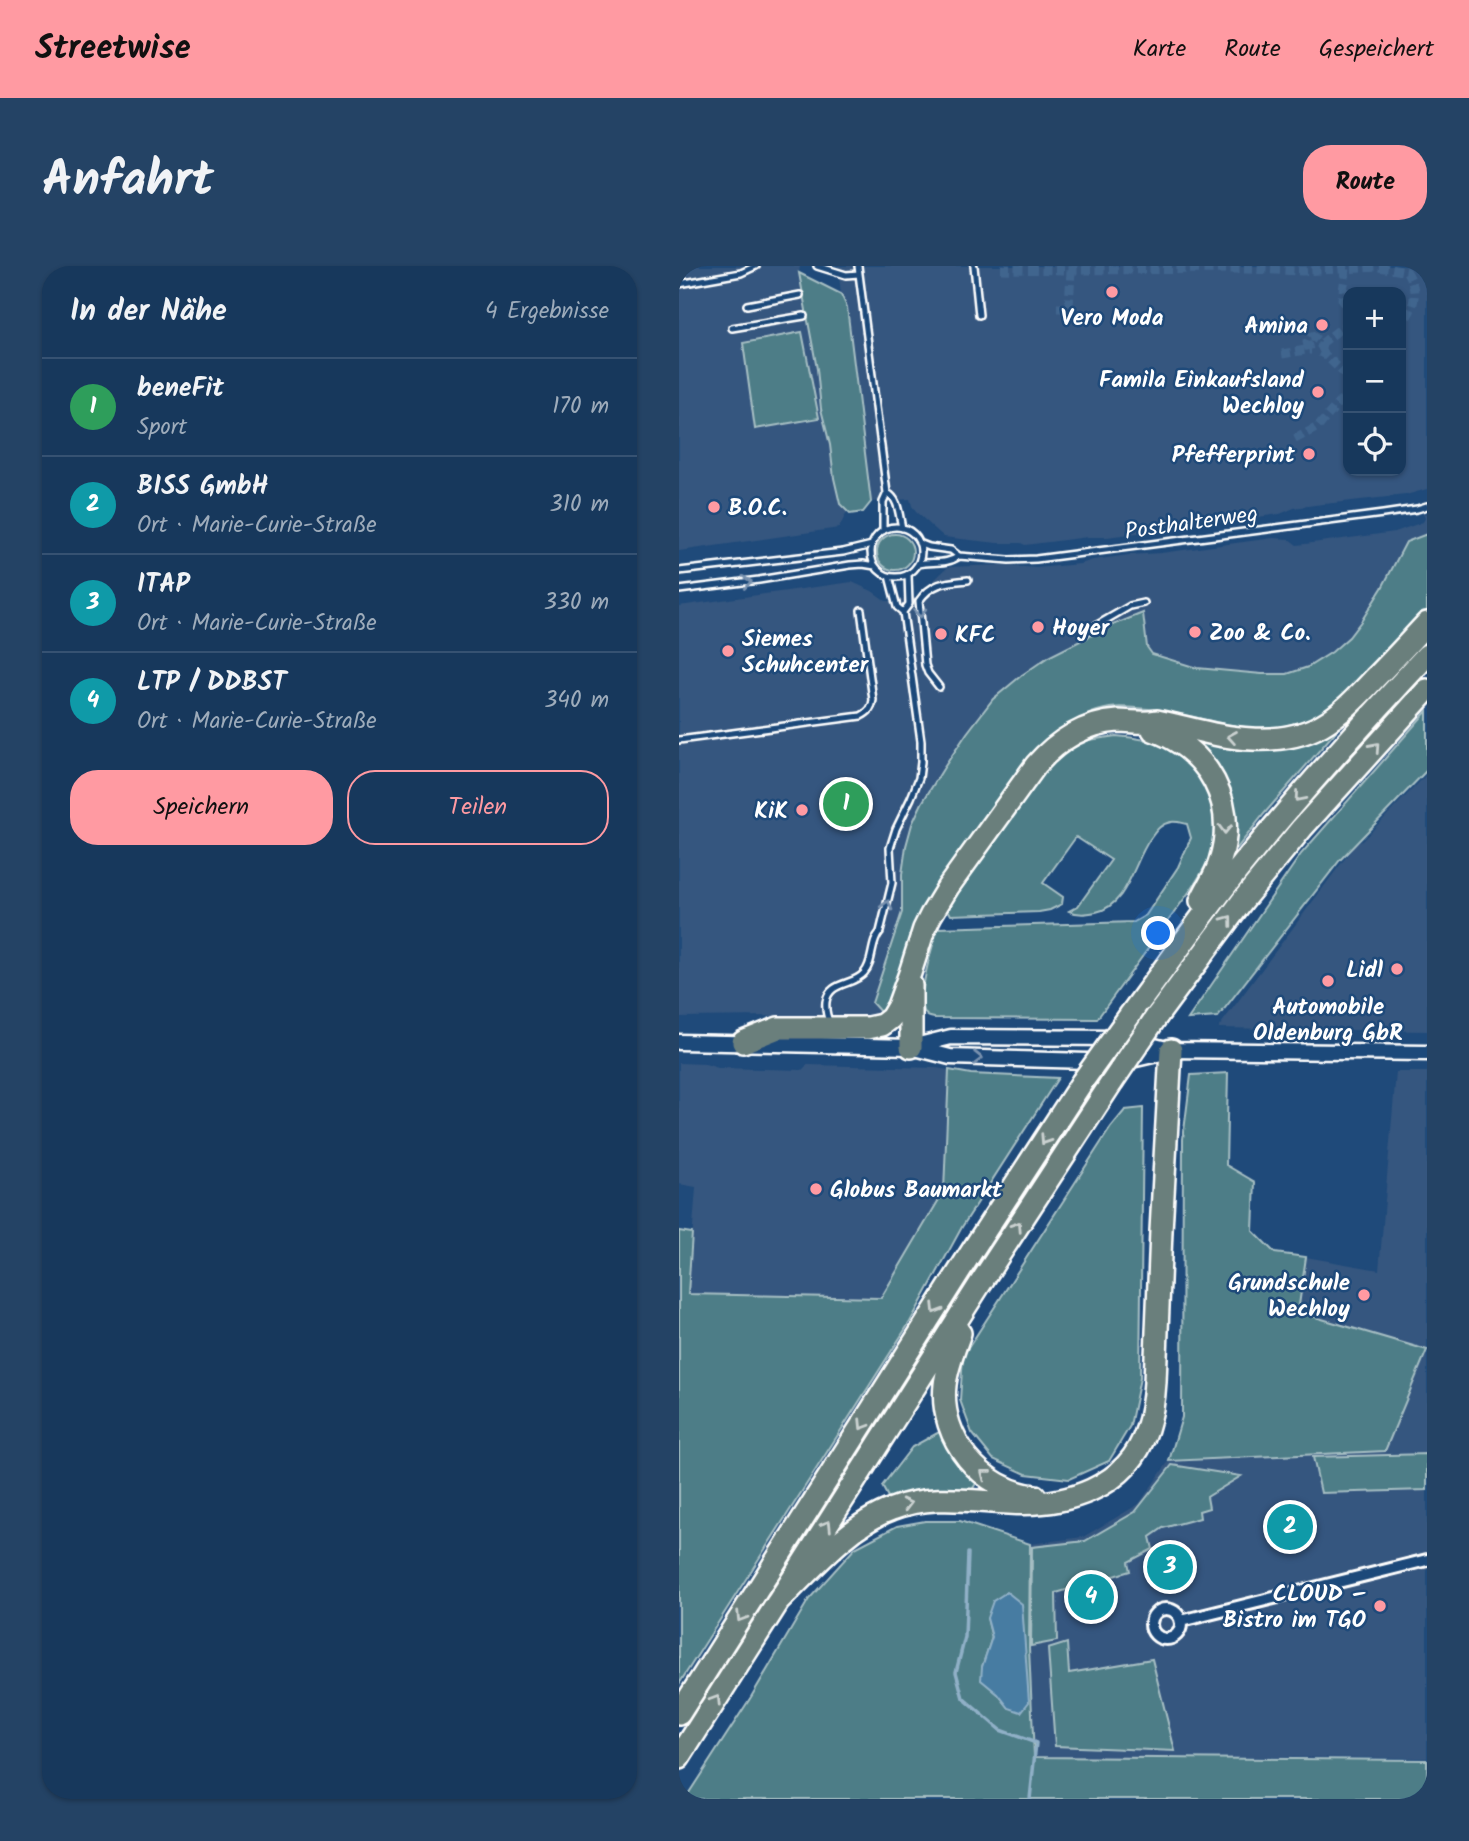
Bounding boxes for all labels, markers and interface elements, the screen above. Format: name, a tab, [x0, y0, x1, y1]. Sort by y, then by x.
text: Streetwise	[35, 23, 191, 76]
text: Karte	[1133, 30, 1186, 69]
text: Route	[1224, 30, 1281, 69]
text: Gespeichert	[1319, 30, 1434, 69]
text: Anfahrt	[42, 143, 214, 221]
button: Route	[1303, 145, 1427, 220]
marker: Vero Moda	[1104, 284, 1120, 300]
map controls	[1343, 287, 1406, 476]
button: +	[1343, 287, 1406, 350]
text: In der Nähe	[70, 288, 227, 336]
text: 4 Ergebnisse	[485, 294, 609, 330]
place label: Vero Moda	[1060, 301, 1164, 337]
place label: Amina	[1244, 309, 1308, 345]
marker: Amina	[1314, 317, 1330, 333]
button: −	[1343, 350, 1406, 413]
place label: Famila Einkaufsland Wechloy	[1099, 363, 1305, 425]
text: beneFit	[137, 368, 224, 410]
marker: Famila Einkaufsland Wechloy	[1310, 384, 1326, 400]
text: 1	[90, 389, 96, 425]
text: 170 m	[552, 389, 609, 425]
text: Sport	[137, 410, 187, 446]
button: locate	[1343, 413, 1406, 476]
place label: Pfefferprint	[1172, 438, 1296, 474]
marker: Pfefferprint	[1301, 446, 1317, 462]
text: BISS GmbH	[137, 466, 268, 508]
text: 2	[86, 487, 100, 523]
text: 310 m	[550, 487, 609, 523]
place label: B.O.C.	[728, 491, 787, 527]
street label: Posthalterweg	[1122, 497, 1260, 551]
marker: B.O.C.	[706, 499, 722, 515]
text: Ort · Marie-Curie-Straße	[137, 508, 377, 544]
text: ITAP	[137, 564, 190, 606]
one-way arrow	[741, 574, 753, 589]
text: 3	[87, 585, 99, 621]
text: 330 m	[544, 585, 609, 621]
text: Ort · Marie-Curie-Straße	[137, 606, 377, 642]
one-way arrow	[912, 608, 927, 619]
place label: Hoyer	[1052, 611, 1111, 647]
place label: Zoo & Co.	[1209, 616, 1311, 652]
place label: KFC	[955, 618, 996, 654]
marker: Hoyer	[1030, 619, 1046, 635]
place label: Siemes Schuhcenter	[742, 622, 870, 684]
marker: Zoo & Co.	[1187, 624, 1203, 640]
marker: KFC	[933, 626, 949, 642]
marker: Siemes Schuhcenter	[720, 643, 736, 659]
text: LTP / DDBST	[137, 662, 286, 704]
text: 4	[87, 683, 99, 719]
text: 340 m	[544, 683, 609, 719]
text: Ort · Marie-Curie-Straße	[137, 704, 377, 740]
one-way arrow	[1226, 730, 1238, 745]
one-way arrow	[1367, 742, 1379, 755]
button: Speichern	[70, 770, 333, 845]
button: Teilen	[347, 770, 609, 845]
pin: 1	[823, 778, 869, 830]
one-way arrow	[1295, 789, 1307, 802]
place label: KiK	[754, 794, 788, 830]
marker: KiK	[794, 802, 810, 818]
one-way arrow	[1217, 824, 1232, 835]
one-way arrow	[879, 899, 893, 911]
your location	[1141, 916, 1175, 950]
one-way arrow	[1220, 916, 1232, 928]
place label: Lidl	[1346, 953, 1384, 989]
marker: Lidl	[1389, 961, 1405, 977]
marker: Automobile Oldenburg GbR	[1320, 973, 1336, 989]
place label: Automobile Oldenburg GbR	[1253, 990, 1403, 1052]
one-way arrow	[973, 1050, 984, 1066]
one-way arrow	[1040, 1132, 1053, 1145]
place label: Globus Baumarkt	[830, 1173, 1003, 1209]
marker: Globus Baumarkt	[808, 1181, 824, 1197]
one-way arrow	[1009, 1221, 1022, 1234]
place label: Grundschule Wechloy	[1228, 1266, 1350, 1328]
marker: Grundschule Wechloy	[1356, 1287, 1372, 1303]
one-way arrow	[931, 1302, 944, 1315]
one-way arrow	[858, 1417, 871, 1430]
one-way arrow	[980, 1470, 992, 1483]
one-way arrow	[901, 1498, 913, 1512]
pin: 2	[1267, 1501, 1313, 1553]
one-way arrow	[818, 1520, 831, 1533]
pin: 3	[1147, 1541, 1193, 1593]
pin: 4	[1068, 1571, 1114, 1623]
place label: CLOUD – Bistro im TGO	[1223, 1577, 1366, 1639]
marker: CLOUD – Bistro im TGO	[1372, 1598, 1388, 1614]
one-way arrow	[736, 1609, 749, 1622]
one-way arrow	[707, 1695, 720, 1708]

